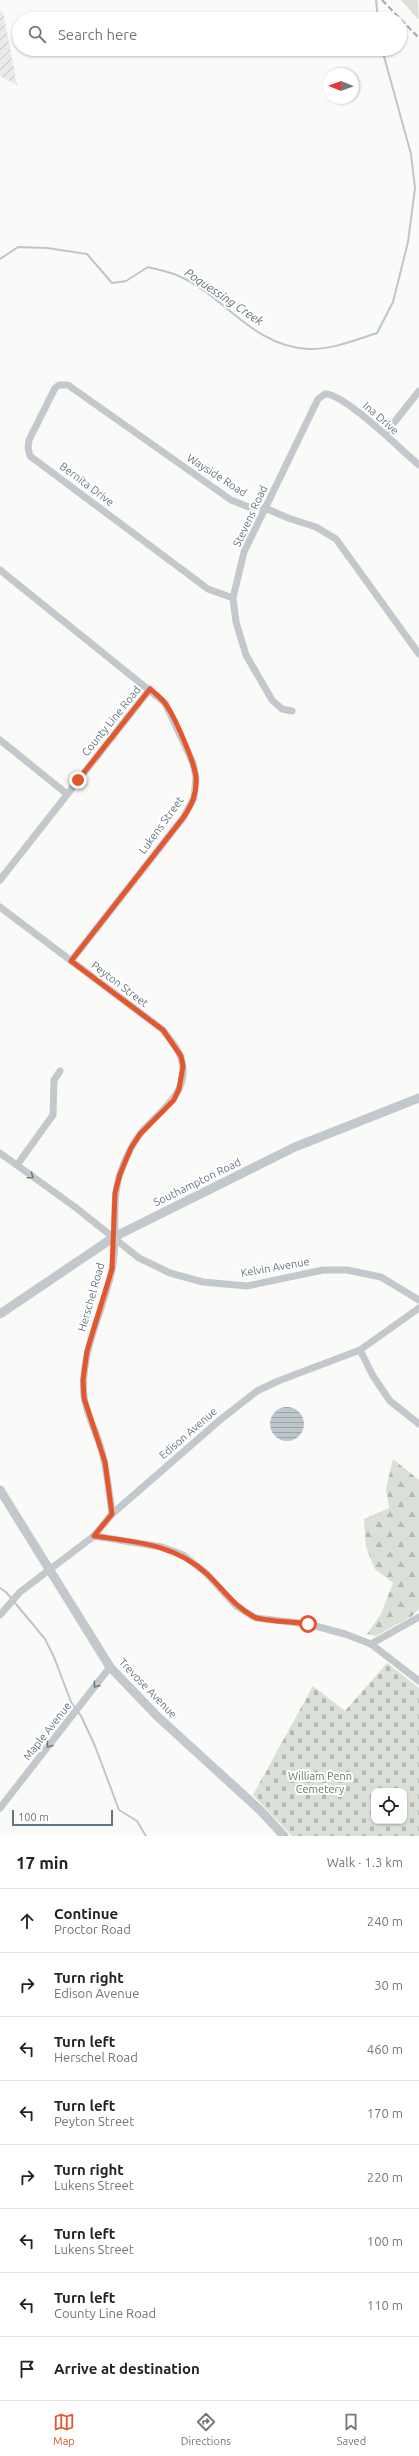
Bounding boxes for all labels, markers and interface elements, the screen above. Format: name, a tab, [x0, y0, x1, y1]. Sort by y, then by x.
search box	[12, 12, 407, 56]
icon: search	[26, 23, 48, 45]
text: Search here	[58, 26, 137, 43]
north arrow	[323, 68, 359, 104]
water label: Poquessing Creek	[183, 265, 267, 328]
street label: Ina Drive	[361, 399, 401, 437]
street label: Wayside Road	[185, 451, 249, 499]
street label: Bernita Drive	[58, 460, 116, 508]
street label: Stevens Road	[231, 483, 269, 549]
street label: County Line Road	[79, 684, 143, 758]
route end	[69, 771, 87, 789]
street label: Lukens Street	[136, 794, 186, 856]
street label: Peyton Street	[89, 959, 151, 1010]
street label: Southampton Road	[151, 1156, 243, 1208]
one-way arrow	[27, 1171, 34, 1179]
street label: Kelvin Avenue	[240, 1255, 310, 1279]
street label: Herschel Road	[75, 1261, 107, 1333]
street label: Edison Avenue	[157, 1405, 219, 1461]
route start	[299, 1615, 317, 1633]
street label: Trevose Avenue	[117, 1656, 179, 1720]
one-way arrow	[94, 1681, 101, 1688]
street label: Maple Avenue	[21, 1700, 73, 1762]
one-way arrow	[47, 1741, 54, 1748]
park label: William Penn Cemetery	[288, 1770, 352, 1795]
map controls	[371, 1788, 407, 1824]
button: locate	[371, 1788, 407, 1824]
scale bar	[12, 1808, 113, 1827]
text: 100 m	[18, 1811, 49, 1823]
text: 17 min	[16, 1853, 69, 1872]
text: Walk · 1.3 km	[327, 1855, 403, 1869]
text: Continue	[54, 1905, 118, 1922]
icon: ahead	[16, 1910, 38, 1932]
text: 240 m	[367, 1914, 403, 1928]
text: Proctor Road	[54, 1922, 131, 1936]
text: Turn right	[54, 1969, 124, 1986]
icon: right	[16, 1974, 38, 1996]
text: 30 m	[374, 1978, 403, 1992]
text: Edison Avenue	[54, 1986, 139, 2000]
text: Turn left	[54, 2033, 115, 2050]
icon: left	[16, 2038, 38, 2060]
text: 460 m	[367, 2042, 403, 2056]
text: Herschel Road	[54, 2050, 138, 2064]
text: Turn left	[54, 2097, 115, 2114]
icon: left	[16, 2102, 38, 2124]
text: 170 m	[367, 2106, 403, 2120]
text: Peyton Street	[54, 2114, 134, 2128]
text: Turn right	[54, 2161, 124, 2178]
icon: right	[16, 2166, 38, 2188]
text: 220 m	[367, 2170, 403, 2184]
text: Lukens Street	[54, 2178, 134, 2192]
text: Turn left	[54, 2225, 115, 2242]
icon: left	[16, 2230, 38, 2252]
text: 100 m	[367, 2234, 403, 2248]
text: Lukens Street	[54, 2242, 134, 2256]
text: Turn left	[54, 2289, 115, 2306]
icon: left	[16, 2294, 38, 2316]
text: 110 m	[367, 2298, 403, 2312]
text: County Line Road	[54, 2306, 156, 2320]
icon: arrive	[16, 2358, 38, 2380]
text: Arrive at destination	[54, 2360, 200, 2377]
tab: Map	[53, 2411, 75, 2447]
tab: Directions	[181, 2411, 231, 2447]
tab: Saved	[337, 2411, 366, 2447]

